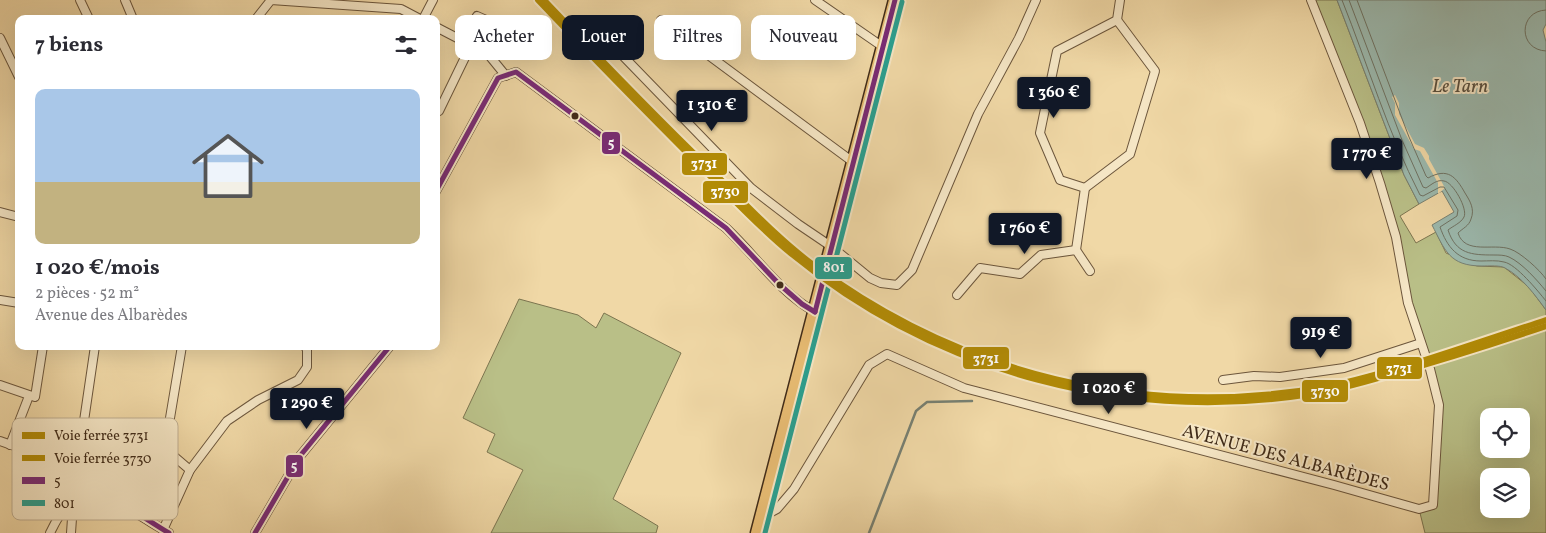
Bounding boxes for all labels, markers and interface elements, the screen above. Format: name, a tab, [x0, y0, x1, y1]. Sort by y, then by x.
chip: Acheter	[455, 15, 552, 60]
chip: Louer	[562, 15, 644, 60]
chip: Filtres	[654, 15, 741, 60]
chip: Nouveau	[751, 15, 856, 60]
text: 7 biens	[35, 31, 103, 60]
icon: filters	[392, 31, 420, 59]
water label: Le Tarn	[1432, 74, 1488, 100]
pin: 1 360 €	[1008, 76, 1100, 119]
text: 1 360 €	[1028, 82, 1080, 104]
pin: 1 310 €	[666, 90, 758, 132]
text: 1 310 €	[687, 95, 737, 117]
unlabelled marker	[570, 111, 580, 121]
icon: home	[183, 121, 273, 211]
line badge: 5	[601, 131, 621, 155]
text: 5	[608, 134, 615, 153]
pin: 1 770 €	[1321, 138, 1413, 180]
text: 1 770 €	[1342, 143, 1392, 165]
line badge: 3731	[681, 152, 728, 176]
text: 3731	[691, 155, 717, 174]
line badge: 3730	[702, 180, 749, 204]
text: 3730	[710, 183, 740, 202]
pin: 1 760 €	[979, 212, 1071, 255]
text: 1 760 €	[1000, 218, 1050, 240]
text: 1 020 €/mois	[35, 254, 160, 283]
line badge: 801	[814, 256, 853, 280]
text: 801	[823, 259, 845, 278]
unlabelled marker	[775, 280, 785, 290]
text: 2 pièces · 52 m²	[35, 283, 139, 305]
text: Avenue des Albarèdes	[35, 305, 188, 327]
pin: 919 €	[1286, 316, 1356, 359]
text: 919 €	[1301, 322, 1341, 344]
line badge: 3731	[962, 346, 1010, 370]
text: 3731	[973, 350, 999, 369]
line badge: 3731	[1376, 356, 1423, 380]
text: 3731	[1386, 360, 1412, 379]
pin: 1 020 €	[1063, 372, 1155, 415]
text: 1 020 €	[1083, 378, 1135, 400]
line badge: 3730	[1301, 379, 1349, 403]
text: 3730	[1310, 383, 1340, 402]
pin: 1 290 €	[261, 388, 353, 430]
text: 1 290 €	[281, 393, 333, 415]
map controls	[1480, 408, 1530, 518]
button: locate	[1480, 408, 1530, 458]
legend	[12, 418, 178, 520]
street label: AVENUE DES ALBARÈDES	[1179, 419, 1392, 498]
text: Voie ferrée 3731	[54, 427, 149, 446]
text: Voie ferrée 3730	[54, 450, 151, 469]
line badge: 5	[285, 454, 304, 478]
text: 5	[291, 457, 298, 476]
button: layers	[1480, 468, 1530, 518]
text: 5	[54, 472, 61, 491]
text: 801	[54, 495, 75, 514]

